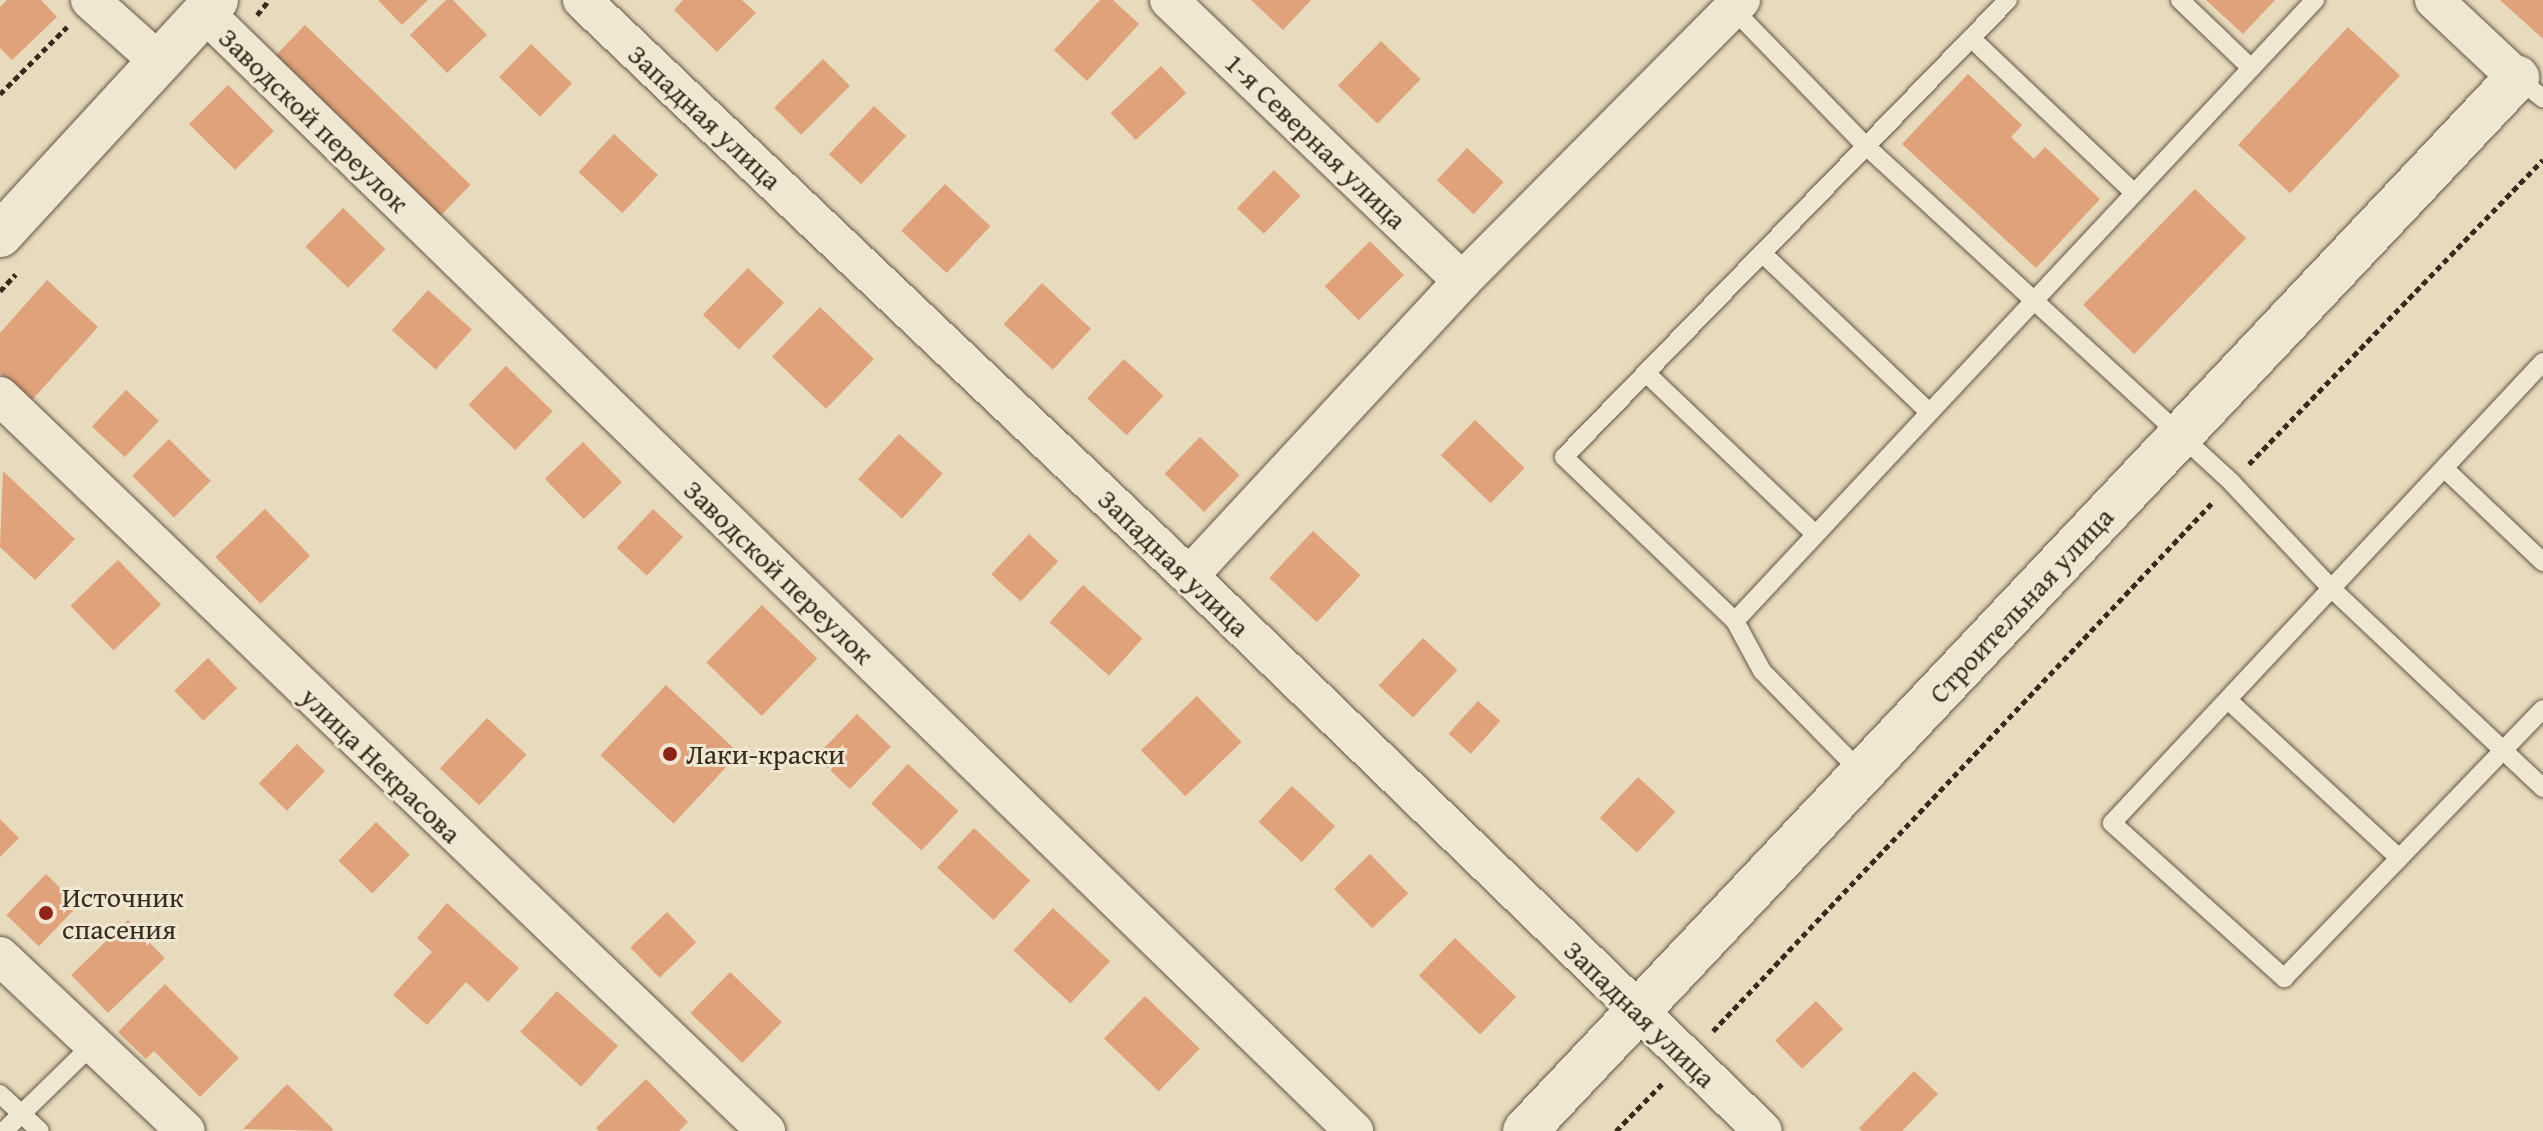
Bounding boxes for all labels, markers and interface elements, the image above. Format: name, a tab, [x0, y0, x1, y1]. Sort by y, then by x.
street label: Заводской переулок	[212, 21, 416, 219]
street label: Западная улица	[621, 37, 789, 197]
street label: 1-я Северная улица	[1218, 46, 1414, 236]
street label: Заводской переулок	[677, 473, 881, 671]
street label: Западная улица	[1091, 482, 1257, 644]
street label: Строительная улица	[1922, 500, 2120, 710]
street label: улица Некрасова	[294, 680, 468, 850]
place label: Лаки-краски	[686, 737, 845, 771]
marker: Лаки-краски	[661, 745, 679, 763]
place label: Источник спасения	[62, 880, 184, 946]
marker: Источник спасения	[37, 904, 55, 922]
street label: Западная улица	[1557, 933, 1723, 1095]

